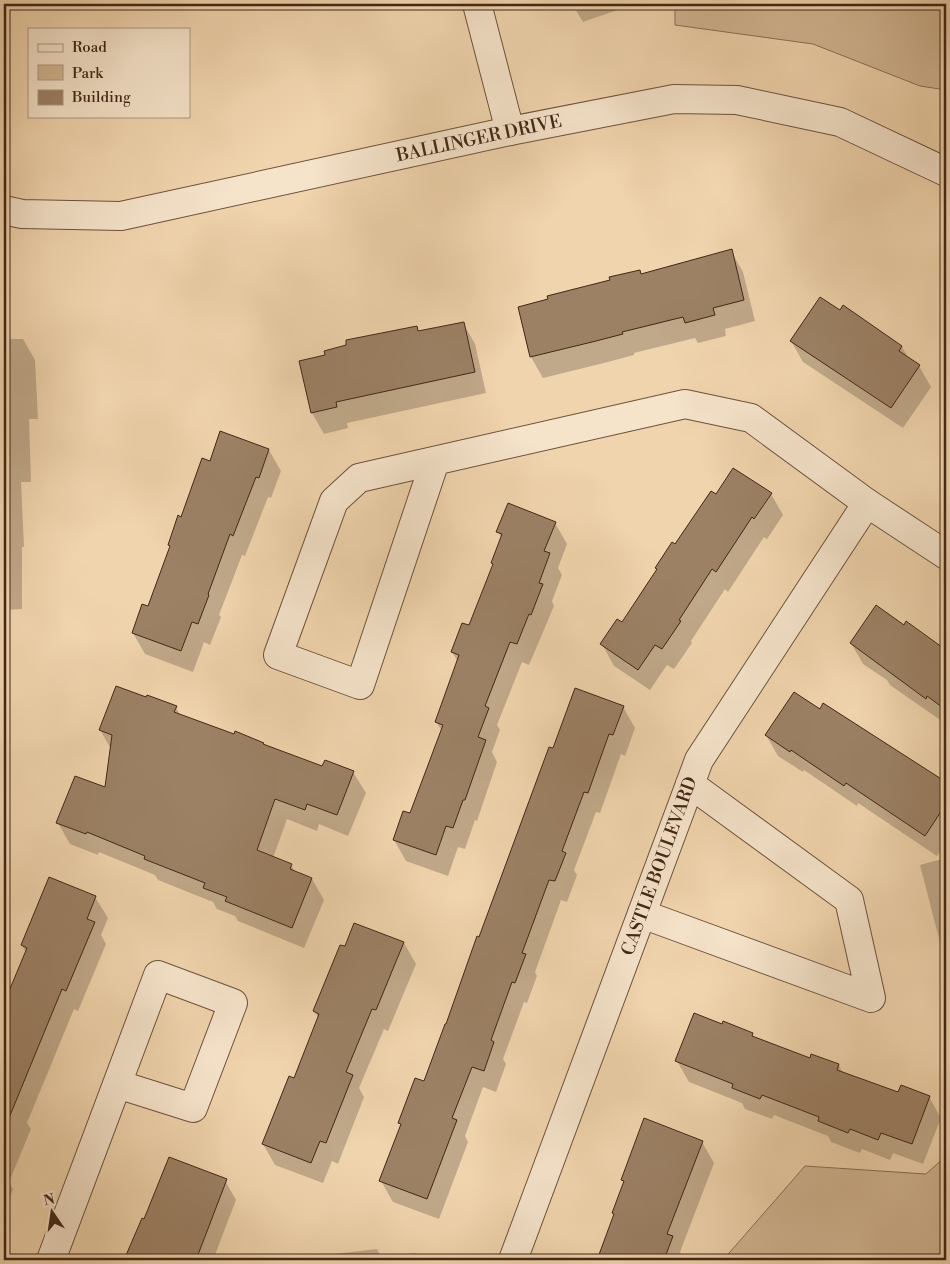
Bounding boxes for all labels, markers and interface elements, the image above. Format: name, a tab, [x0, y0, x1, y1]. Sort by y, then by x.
legend	[28, 28, 190, 118]
text: Road	[72, 38, 107, 57]
text: Park	[72, 64, 104, 83]
text: Building	[71, 88, 131, 107]
street label: BALLINGER DRIVE	[393, 110, 564, 167]
street label: CASTLE BOULEVARD	[616, 773, 703, 959]
north arrow	[28, 1186, 78, 1236]
text: N	[42, 1190, 57, 1210]

